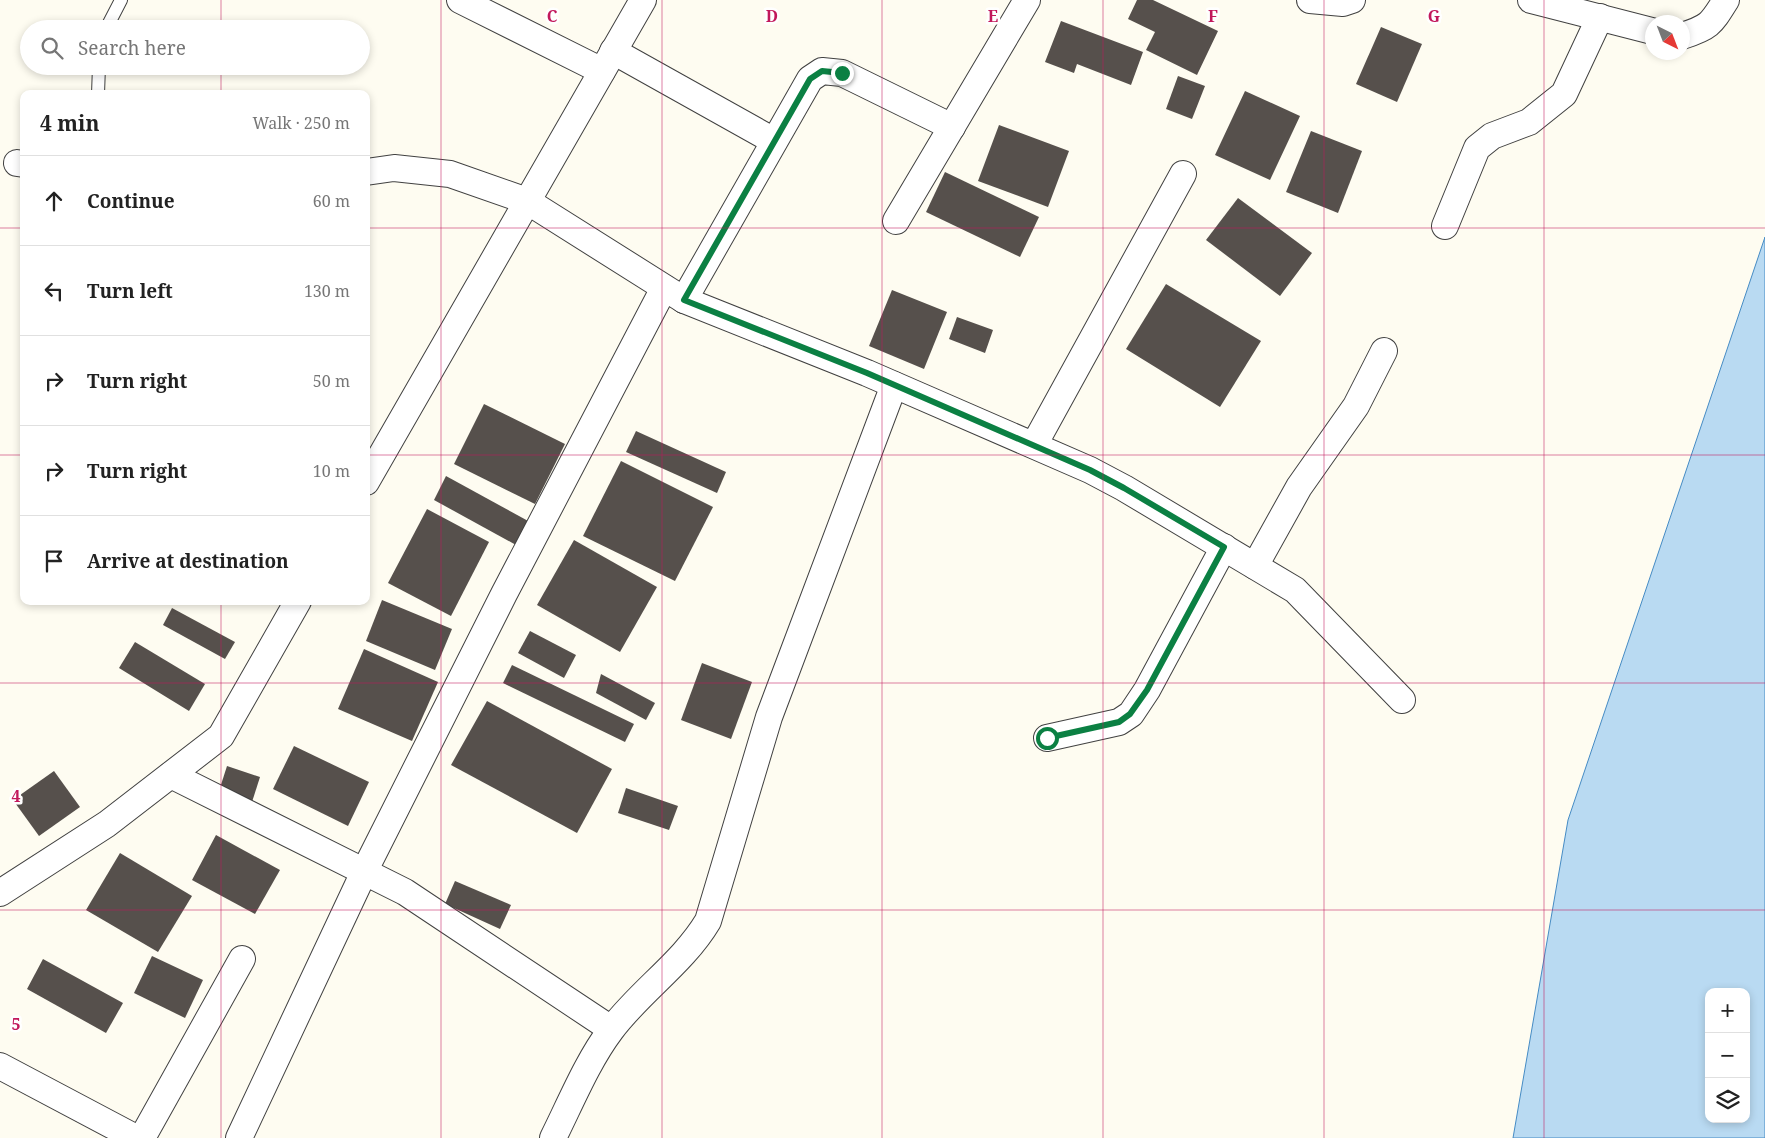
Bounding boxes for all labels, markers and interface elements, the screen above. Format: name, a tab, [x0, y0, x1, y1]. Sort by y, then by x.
text: C	[547, 5, 558, 27]
text: D	[766, 5, 778, 27]
text: E	[988, 5, 998, 27]
text: F	[1208, 5, 1218, 27]
text: G	[1428, 5, 1440, 27]
north arrow	[1645, 15, 1690, 60]
search box	[20, 20, 370, 75]
icon: search	[38, 34, 66, 62]
text: Search here	[78, 35, 186, 61]
route end	[831, 62, 854, 85]
text: 4 min	[40, 109, 99, 137]
text: Walk · 250 m	[253, 112, 350, 134]
icon: ahead	[40, 187, 68, 215]
text: Continue	[87, 188, 175, 214]
text: 60 m	[313, 190, 350, 212]
icon: left	[40, 277, 68, 305]
text: Turn left	[87, 278, 173, 304]
text: 130 m	[304, 280, 350, 302]
icon: right	[40, 367, 68, 395]
text: Turn right	[87, 368, 187, 394]
text: 50 m	[313, 370, 350, 392]
icon: right	[40, 457, 68, 485]
text: Turn right	[87, 458, 187, 484]
text: 10 m	[313, 460, 350, 482]
icon: arrive	[40, 547, 68, 575]
text: Arrive at destination	[87, 548, 289, 574]
route start	[1036, 727, 1059, 750]
text: 4	[11, 785, 21, 807]
map controls	[1705, 988, 1750, 1123]
button: +	[1705, 988, 1750, 1033]
text: 5	[11, 1013, 21, 1035]
button: −	[1705, 1033, 1750, 1078]
button: layers	[1705, 1078, 1750, 1123]

